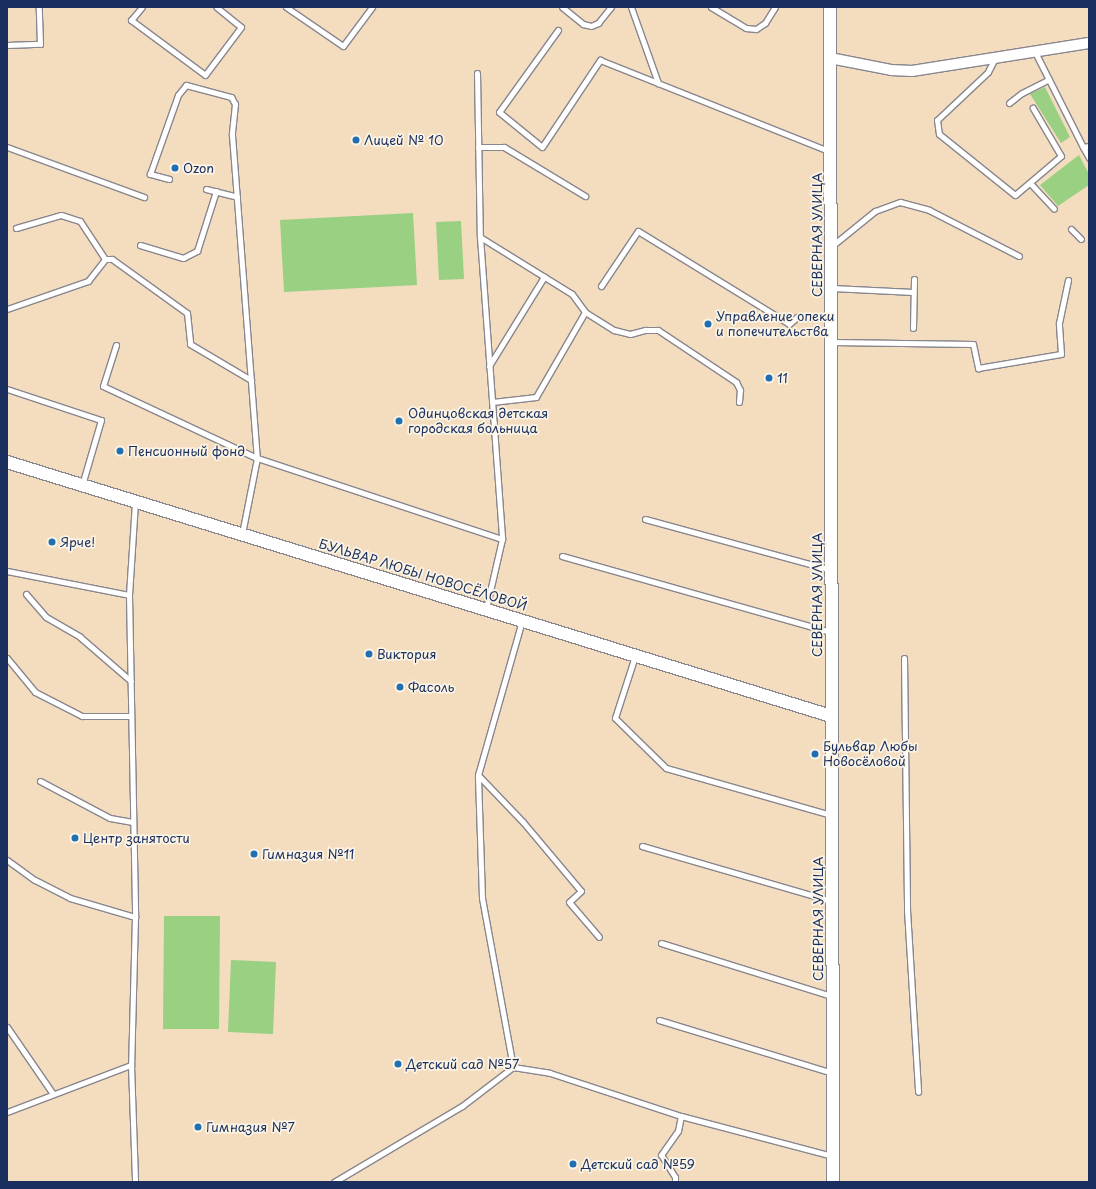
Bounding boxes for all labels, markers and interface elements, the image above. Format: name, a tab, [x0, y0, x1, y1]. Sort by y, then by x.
place label: Лицей № 10	[364, 132, 443, 148]
marker: Лицей № 10	[351, 135, 361, 145]
place label: Ozon	[183, 160, 214, 176]
marker: Ozon	[170, 163, 180, 173]
street label: СЕВЕРНАЯ УЛИЦА	[809, 173, 825, 297]
place label: Управление опеки и попечительства	[716, 309, 834, 340]
marker: Управление опеки и попечительства	[703, 319, 713, 329]
place label: 11	[777, 370, 788, 386]
marker: 11	[764, 373, 774, 383]
place label: Одинцовская детская городская больница	[408, 406, 549, 437]
marker: Одинцовская детская городская больница	[393, 415, 405, 427]
place label: Пенсионный фонд	[128, 443, 245, 459]
marker: Пенсионный фонд	[115, 446, 125, 456]
street label: СЕВЕРНАЯ УЛИЦА	[809, 533, 825, 657]
place label: Ярче!	[60, 534, 95, 550]
street label: БУЛЬВАР ЛЮБЫ НОВОСЁЛОВОЙ	[317, 536, 529, 614]
marker: Ярче!	[47, 537, 57, 547]
place label: Виктория	[377, 646, 436, 662]
marker: Виктория	[364, 649, 374, 659]
place label: Фасоль	[408, 679, 454, 695]
marker: Фасоль	[395, 682, 405, 692]
place label: Бульвар Любы Новосёловой	[823, 739, 917, 770]
marker: Бульвар Любы Новосёловой	[810, 749, 820, 759]
place label: Центр занятости	[83, 830, 190, 846]
marker: Центр занятости	[70, 833, 80, 843]
place label: Гимназия №11	[262, 846, 354, 862]
marker: Гимназия №11	[249, 849, 259, 859]
street label: СЕВЕРНАЯ УЛИЦА	[810, 857, 826, 981]
place label: Детский сад №57	[406, 1056, 520, 1072]
marker: Детский сад №57	[393, 1059, 403, 1069]
place label: Гимназия №7	[206, 1119, 295, 1135]
marker: Гимназия №7	[193, 1122, 203, 1132]
place label: Детский сад №59	[581, 1156, 696, 1172]
marker: Детский сад №59	[568, 1159, 578, 1169]

